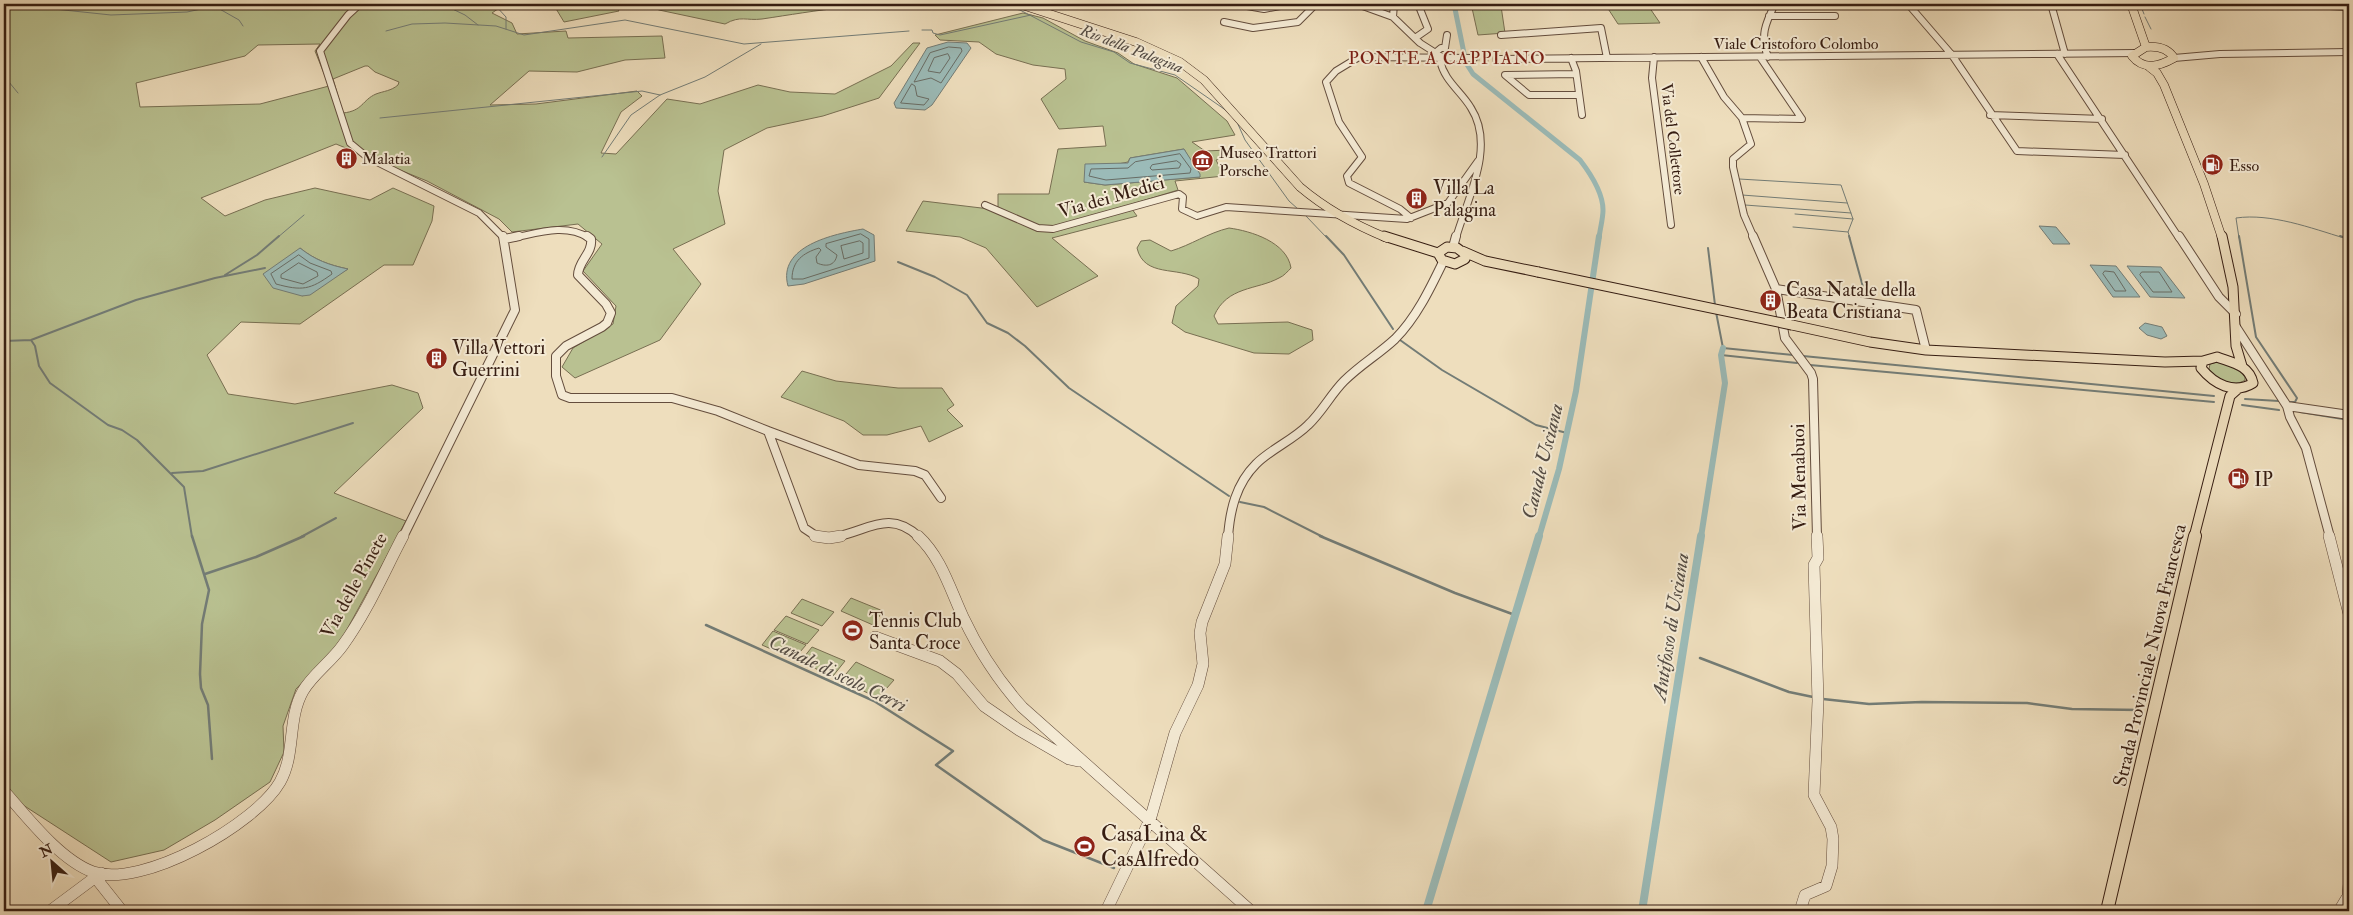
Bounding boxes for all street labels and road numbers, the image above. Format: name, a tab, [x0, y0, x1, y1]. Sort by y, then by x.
street label: Viale Cristoforo Colombo	[1713, 34, 1879, 54]
street label: Via del Collettore	[1656, 82, 1690, 196]
street label: Via dei Medici	[1055, 170, 1167, 224]
street label: Via Menabuoi	[1786, 423, 1812, 531]
street label: Strada Provinciale Nuova Francesca	[2108, 521, 2192, 789]
street label: Via delle Pinete	[315, 528, 393, 642]

